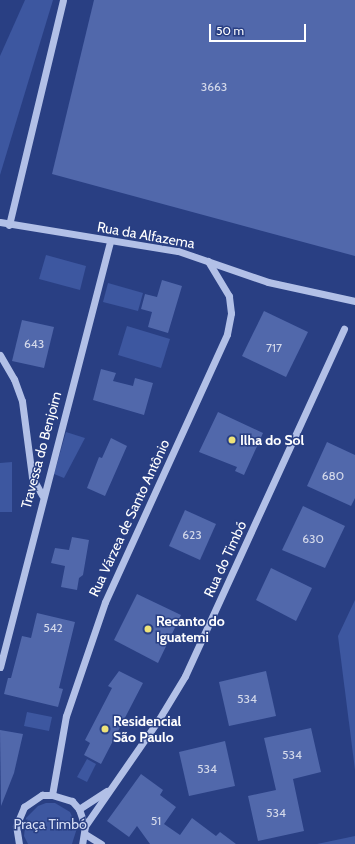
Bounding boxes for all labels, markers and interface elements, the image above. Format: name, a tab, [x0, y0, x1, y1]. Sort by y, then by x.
scale bar	[211, 16, 308, 42]
text: 50 m	[216, 23, 244, 38]
house number: 3663	[201, 80, 227, 94]
street label: Rua da Alfazema	[96, 218, 196, 252]
house number: 643	[24, 337, 44, 351]
house number: 717	[266, 341, 282, 355]
street label: Travessa do Benjoim	[17, 390, 65, 510]
place label: Ilha do Sol	[240, 432, 304, 448]
marker: Ilha do Sol	[227, 435, 237, 445]
street label: Rua Várzea de Santo Antônio	[85, 437, 173, 599]
house number: 680	[322, 469, 344, 483]
street label: Rua do Timbó	[200, 518, 250, 600]
house number: 623	[182, 528, 202, 542]
house number: 630	[302, 532, 324, 546]
place label: Recanto do Iguatemi	[156, 613, 225, 646]
house number: 542	[43, 621, 63, 635]
marker: Recanto do Iguatemi	[143, 624, 153, 634]
house number: 534	[237, 692, 257, 706]
place label: Residencial São Paulo	[113, 713, 181, 746]
marker: Residencial São Paulo	[100, 724, 110, 734]
house number: 534	[282, 748, 302, 762]
house number: 534	[197, 762, 217, 776]
house number: 534	[266, 806, 286, 820]
house number: 51	[151, 814, 161, 828]
park label: Praça Timbó	[13, 816, 87, 832]

